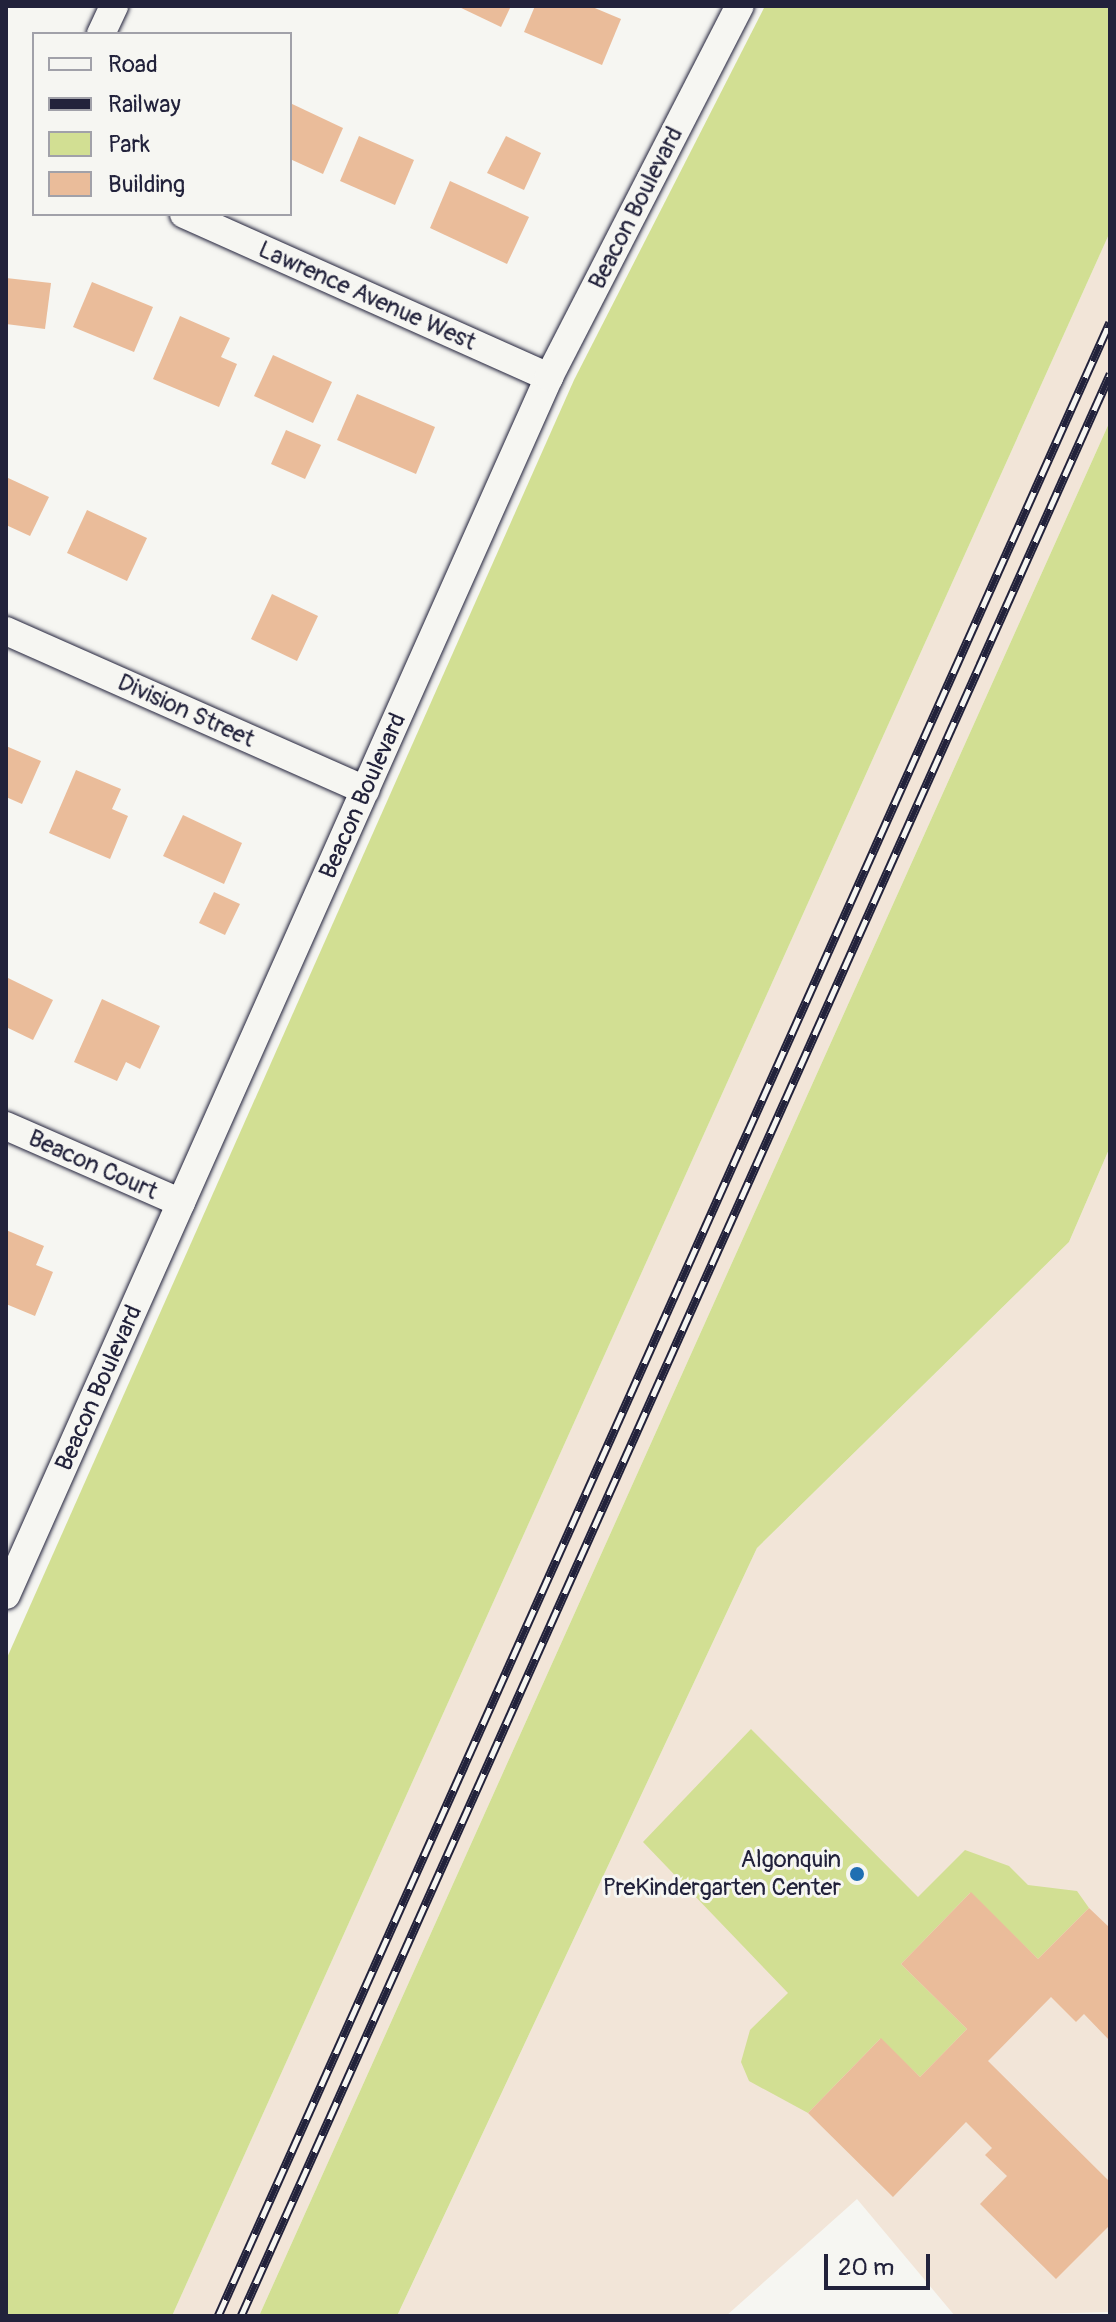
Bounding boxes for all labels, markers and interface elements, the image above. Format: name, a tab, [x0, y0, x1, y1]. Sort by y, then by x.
legend	[32, 32, 292, 216]
text: Road	[108, 50, 158, 79]
text: Railway	[108, 90, 181, 119]
street label: Beacon Boulevard	[583, 122, 689, 294]
text: Park	[108, 130, 150, 159]
text: Building	[108, 170, 185, 199]
street label: Lawrence Avenue West	[254, 235, 480, 357]
street label: Division Street	[113, 668, 259, 754]
street label: Beacon Boulevard	[314, 709, 412, 883]
street label: Beacon Court	[24, 1124, 162, 1206]
street label: Beacon Boulevard	[50, 1301, 148, 1475]
place label: Algonquin PreKindergarten Center	[603, 1846, 841, 1902]
marker: Algonquin PreKindergarten Center	[848, 1865, 866, 1883]
scale bar	[828, 2238, 934, 2288]
text: 20 m	[838, 2253, 894, 2282]

